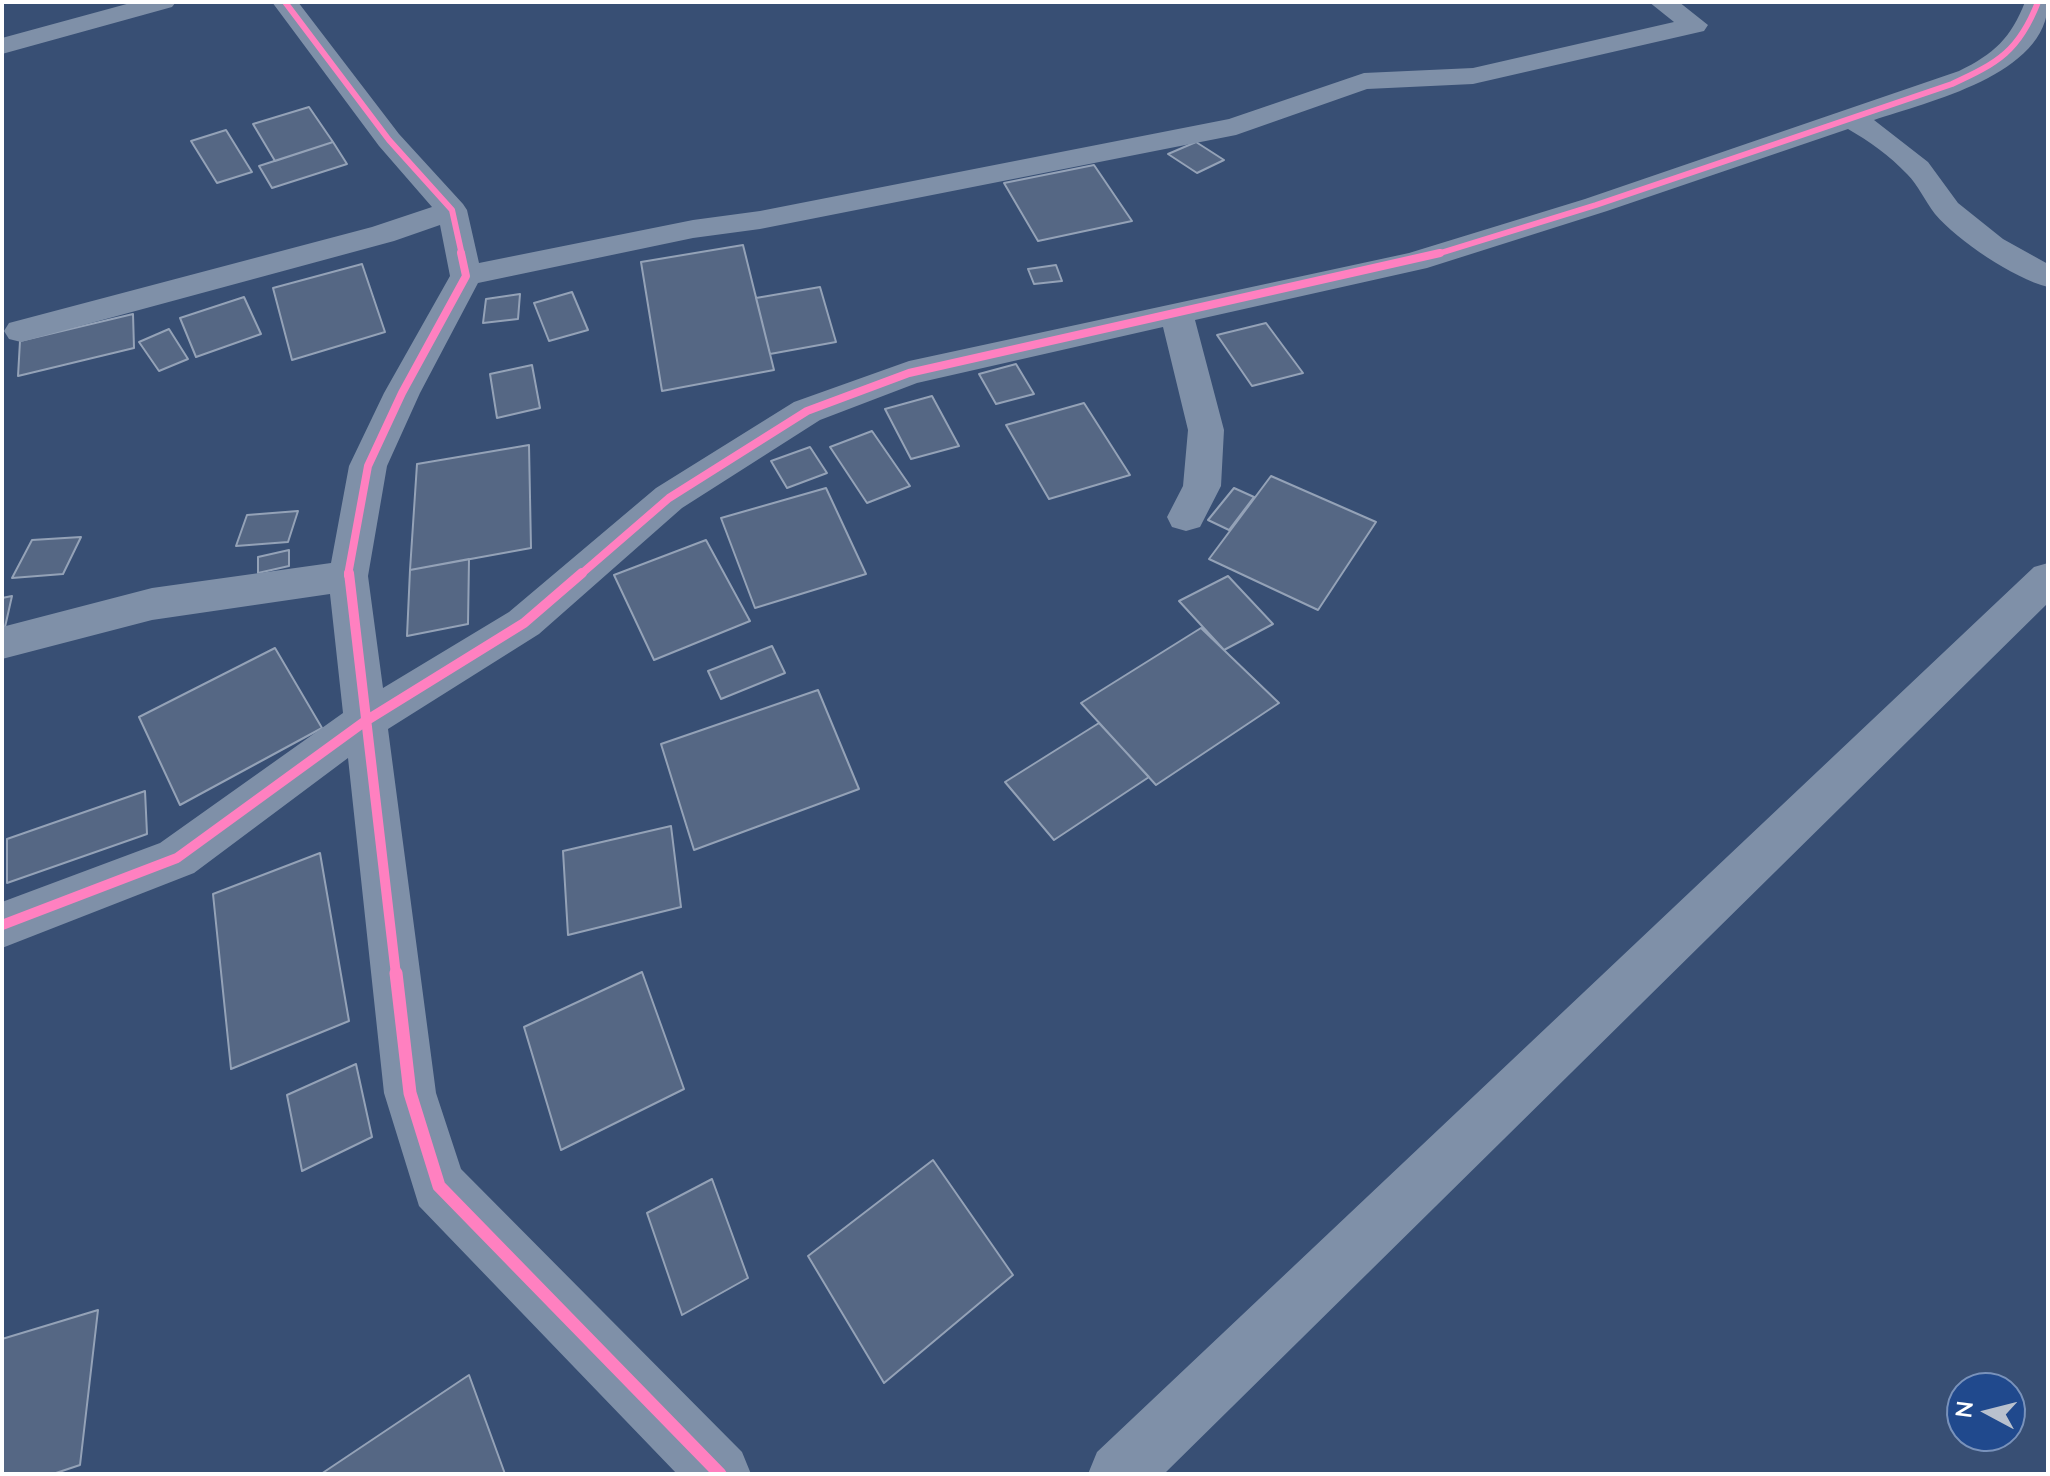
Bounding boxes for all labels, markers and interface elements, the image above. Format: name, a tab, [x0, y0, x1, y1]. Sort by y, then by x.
north arrow	[1946, 1372, 2026, 1452]
text: N	[1949, 1399, 1978, 1419]

